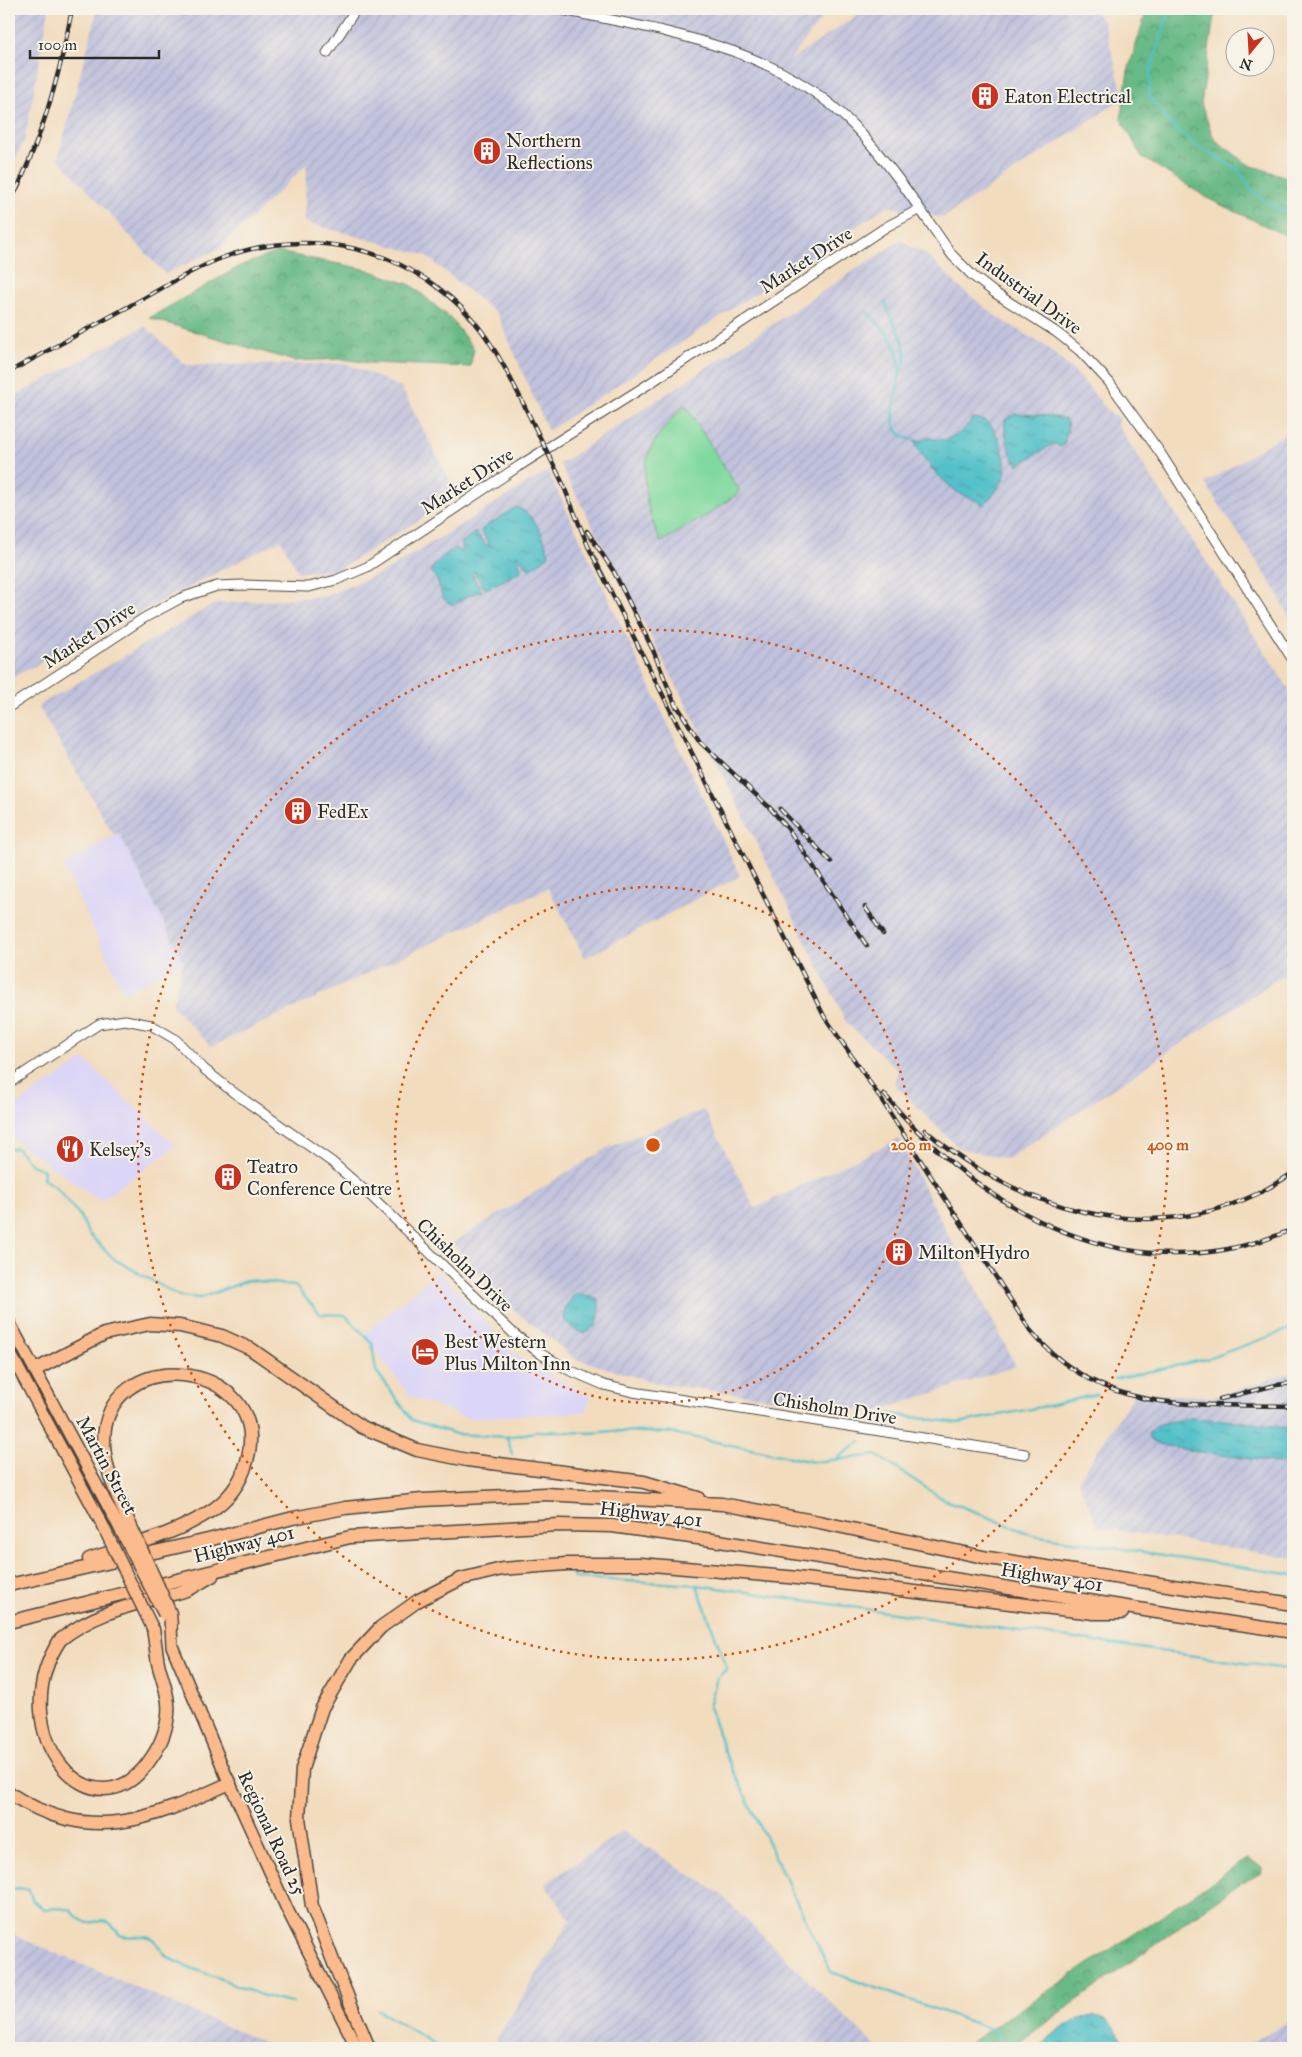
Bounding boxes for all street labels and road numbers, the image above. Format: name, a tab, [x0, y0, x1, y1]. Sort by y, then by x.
street label: Market Drive	[755, 221, 857, 298]
street label: Industrial Drive	[972, 247, 1086, 339]
street label: Market Drive	[416, 442, 518, 519]
street label: Market Drive	[38, 596, 140, 673]
street label: Chisholm Drive	[412, 1213, 518, 1317]
street label: Chisholm Drive	[772, 1387, 899, 1429]
street label: Martin Street	[71, 1412, 143, 1518]
street label: Highway 401	[598, 1496, 704, 1533]
street label: Highway 401	[191, 1520, 297, 1569]
street label: Highway 401	[999, 1558, 1105, 1597]
street label: Regional Road 25	[232, 1767, 311, 1900]

